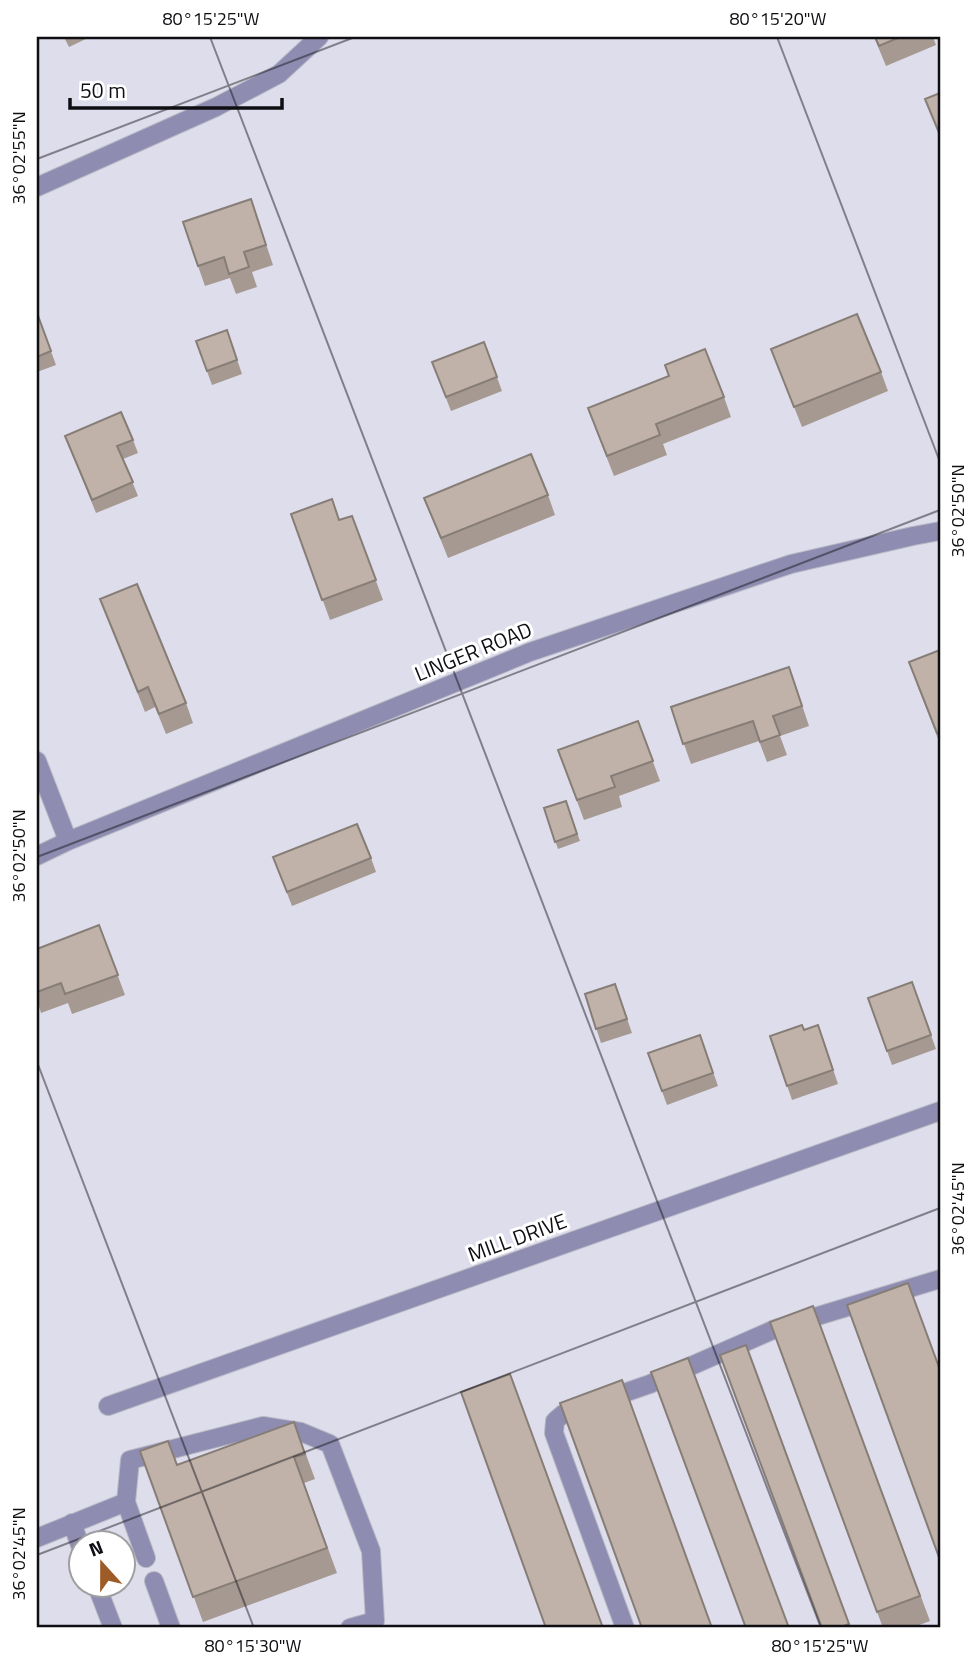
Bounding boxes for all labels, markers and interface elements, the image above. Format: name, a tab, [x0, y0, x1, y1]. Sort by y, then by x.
text: 80°15'25"W	[163, 5, 260, 32]
text: 80°15'20"W	[730, 5, 827, 32]
scale bar	[70, 66, 282, 110]
text: 50 m	[80, 74, 126, 106]
text: 36°02'55"N	[5, 111, 32, 205]
text: 36°02'50"N	[944, 464, 971, 558]
street label: LINGER ROAD	[409, 613, 537, 689]
text: 36°02'50"N	[5, 809, 32, 903]
text: 36°02'45"N	[944, 1162, 971, 1256]
street label: MILL DRIVE	[463, 1204, 571, 1270]
text: 36°02'45"N	[5, 1507, 32, 1601]
north arrow	[66, 1528, 136, 1598]
text: N	[84, 1532, 107, 1564]
text: 80°15'30"W	[205, 1632, 302, 1659]
text: 80°15'25"W	[772, 1632, 869, 1659]

